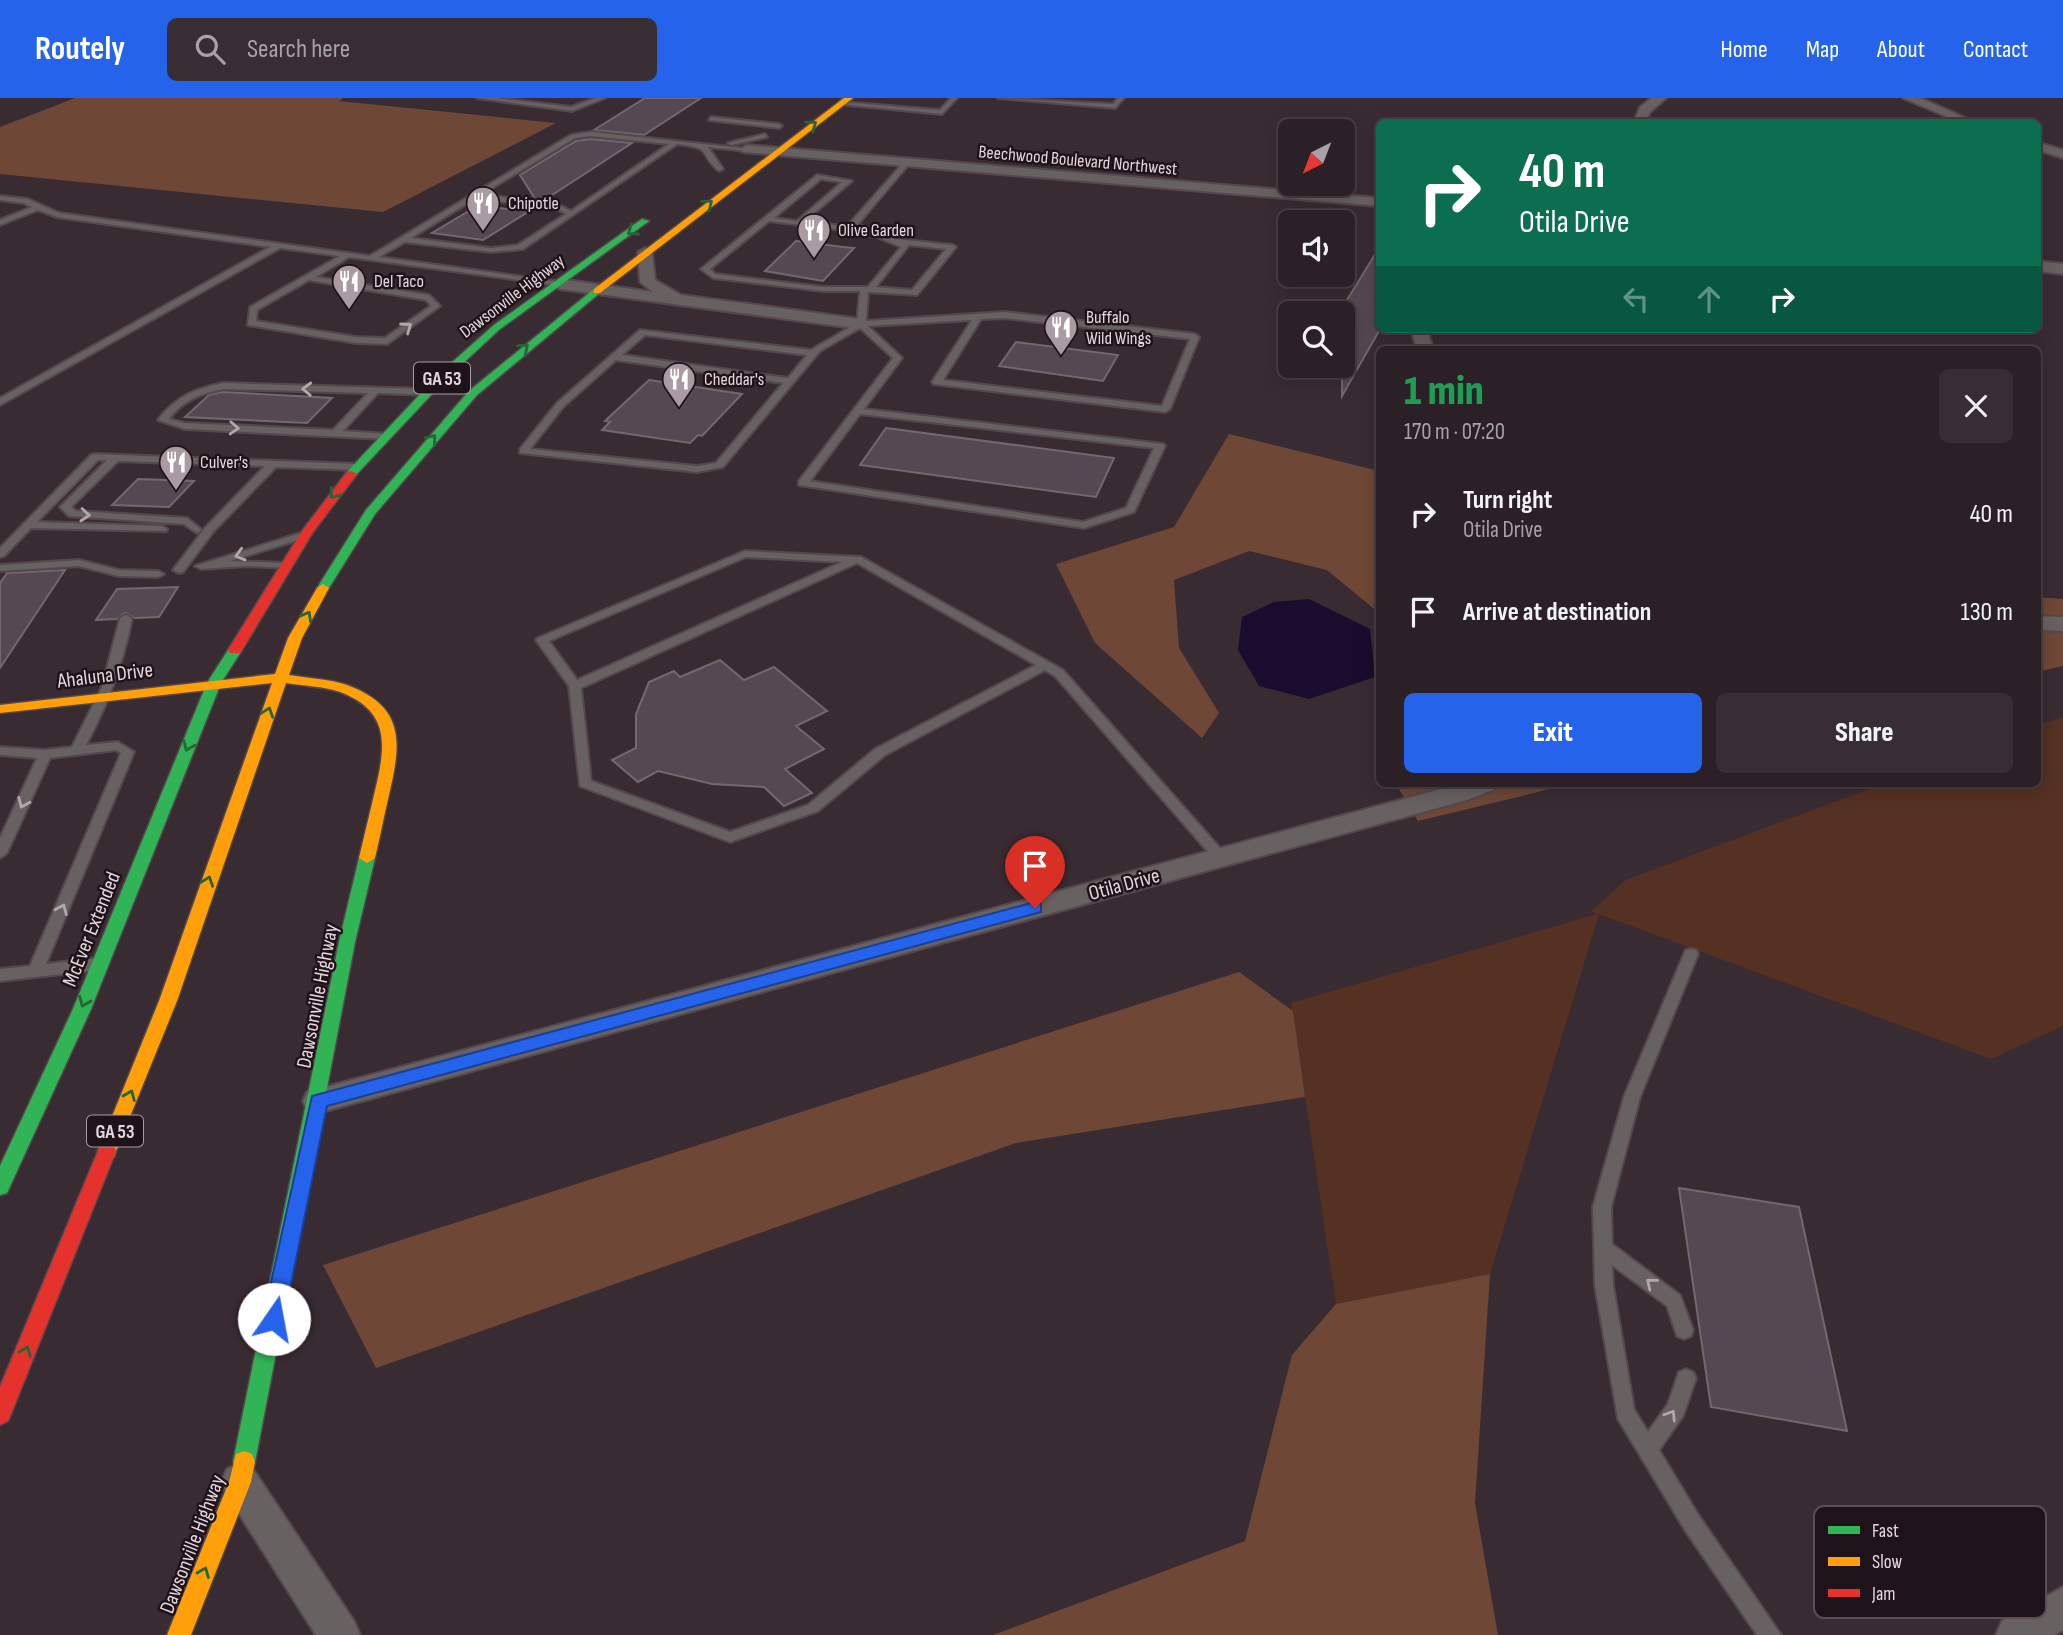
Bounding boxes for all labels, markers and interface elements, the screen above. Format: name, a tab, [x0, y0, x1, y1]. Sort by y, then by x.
search box	[167, 18, 657, 81]
text: Routely	[35, 29, 125, 69]
icon: search	[191, 30, 229, 68]
text: Search here	[247, 34, 350, 65]
text: Home	[1720, 35, 1768, 64]
text: Map	[1806, 35, 1839, 64]
text: About	[1877, 35, 1925, 64]
text: Contact	[1963, 35, 2028, 64]
north arrow	[1278, 119, 1354, 196]
map controls	[1278, 119, 1355, 378]
one-way arrow	[804, 121, 816, 134]
street label: Beechwood Boulevard Northwest	[978, 141, 1179, 180]
text: 40 m	[1519, 143, 1605, 202]
icon: right	[1404, 147, 1495, 238]
restaurant icon: Chipotle	[464, 184, 502, 233]
place label: Chipotle	[508, 193, 559, 214]
one-way arrow	[701, 199, 713, 212]
text: Otila Drive	[1519, 203, 1630, 242]
button: sound	[1278, 210, 1355, 287]
restaurant icon: Olive Garden	[795, 211, 833, 260]
place label: Olive Garden	[838, 220, 914, 241]
one-way arrow	[626, 223, 639, 236]
street label: Dawsonville Highway	[456, 250, 569, 343]
restaurant icon: Del Taco	[330, 262, 368, 311]
place label: Del Taco	[374, 271, 424, 292]
icon: left	[1617, 280, 1655, 318]
icon: ahead	[1690, 280, 1728, 318]
icon: right	[1763, 280, 1801, 318]
button: search	[1278, 301, 1355, 378]
place label: Buffalo Wild Wings	[1086, 307, 1151, 349]
restaurant icon: Buffalo Wild Wings	[1042, 308, 1080, 357]
one-way arrow	[399, 323, 412, 335]
one-way arrow	[516, 344, 529, 356]
restaurant icon: Cheddar's	[660, 360, 698, 409]
road number: GA 53	[414, 362, 470, 394]
text: 1 min	[1404, 366, 1484, 417]
place label: Cheddar's	[704, 369, 764, 390]
button: close	[1939, 369, 2013, 443]
one-way arrow	[301, 382, 312, 397]
text: 170 m · 07:20	[1404, 418, 1505, 446]
one-way arrow	[229, 421, 240, 436]
one-way arrow	[424, 434, 436, 447]
restaurant icon: Culver's	[157, 443, 195, 492]
place label: Culver's	[200, 452, 248, 473]
text: Turn right	[1463, 485, 1552, 516]
one-way arrow	[330, 486, 342, 499]
icon: right	[1404, 495, 1442, 533]
text: 40 m	[1970, 499, 2013, 530]
one-way arrow	[80, 507, 91, 522]
text: Otila Drive	[1463, 516, 1543, 544]
one-way arrow	[234, 547, 246, 562]
icon: arrive	[1404, 593, 1442, 631]
text: Arrive at destination	[1463, 597, 1651, 628]
text: 130 m	[1961, 597, 2013, 628]
one-way arrow	[299, 610, 313, 623]
street label: Ahaluna Drive	[55, 657, 154, 694]
button: Exit	[1404, 693, 1702, 773]
button: Share	[1716, 693, 2013, 773]
one-way arrow	[260, 706, 274, 718]
one-way arrow	[182, 739, 196, 751]
one-way arrow	[17, 796, 31, 809]
pin	[1005, 836, 1065, 908]
icon: arrive	[1016, 847, 1054, 885]
street label: Otila Drive	[1086, 863, 1162, 906]
street label: McEver Extended	[57, 868, 126, 990]
one-way arrow	[200, 876, 214, 888]
one-way arrow	[53, 904, 67, 916]
street label: Dawsonville Highway	[291, 922, 344, 1070]
one-way arrow	[79, 996, 93, 1008]
one-way arrow	[122, 1089, 136, 1102]
road number: GA 53	[87, 1116, 143, 1147]
one-way arrow	[1647, 1278, 1659, 1291]
position arrow	[237, 1282, 311, 1356]
one-way arrow	[17, 1345, 31, 1357]
one-way arrow	[1662, 1410, 1675, 1423]
street label: Dawsonville Highway	[155, 1471, 230, 1617]
legend	[1814, 1506, 2046, 1618]
text: Fast	[1872, 1520, 1899, 1543]
text: Slow	[1872, 1551, 1902, 1574]
one-way arrow	[196, 1566, 210, 1578]
text: Jam	[1871, 1583, 1895, 1606]

